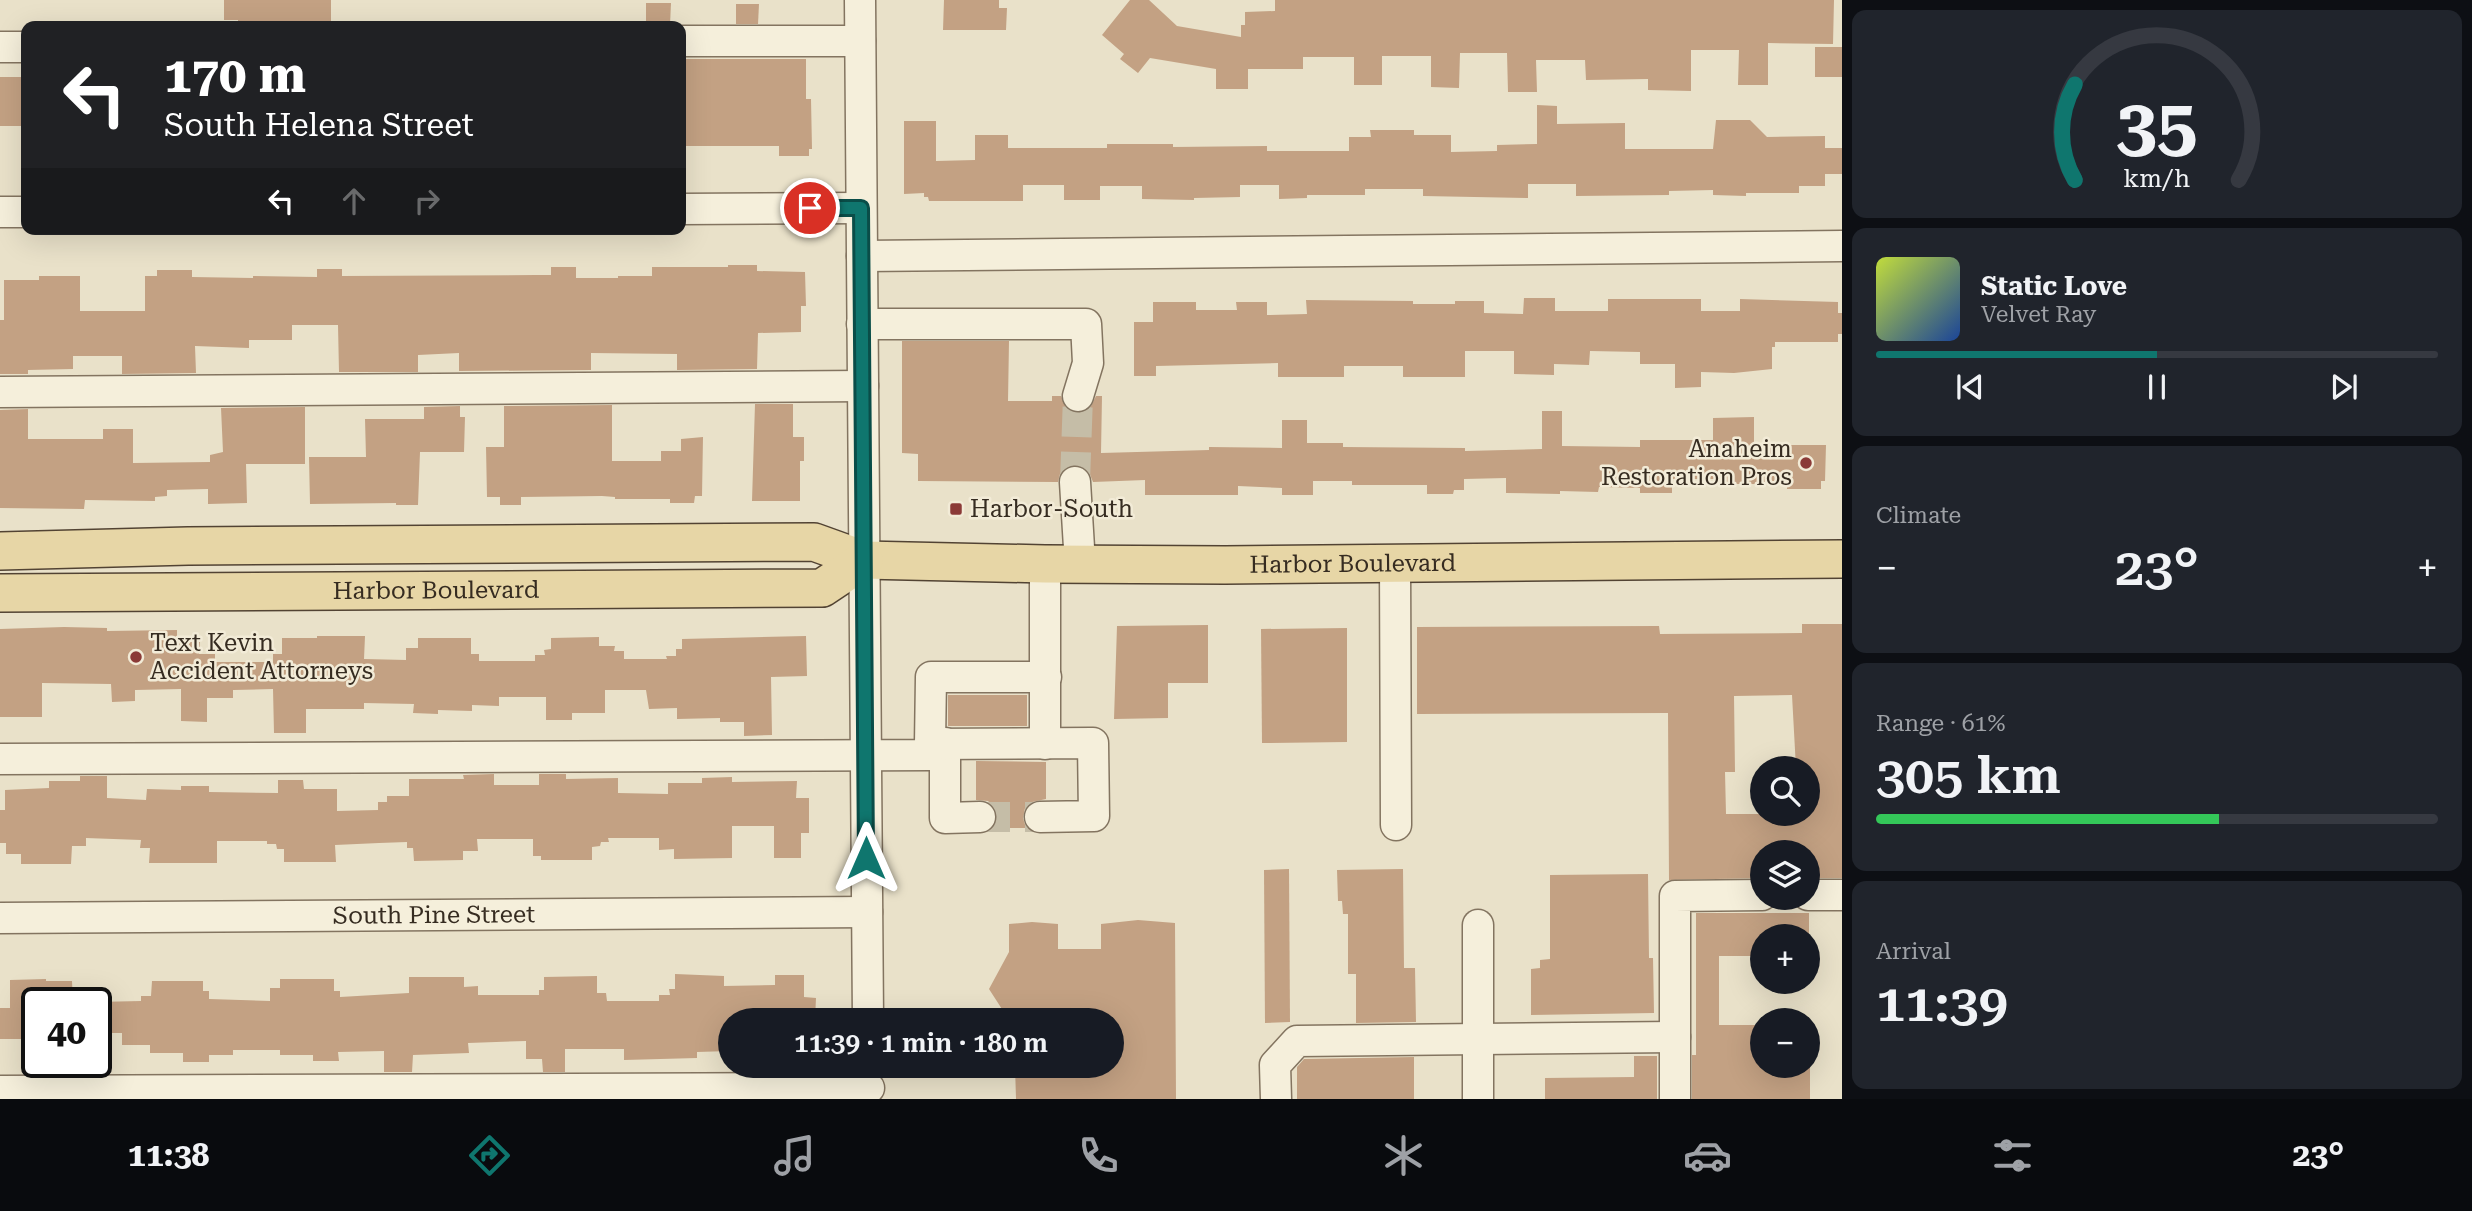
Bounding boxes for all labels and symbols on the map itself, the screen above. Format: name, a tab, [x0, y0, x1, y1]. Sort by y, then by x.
pin	[780, 178, 840, 238]
place label: Anaheim Restoration Pros	[1601, 435, 1792, 491]
marker: Anaheim Restoration Pros	[1798, 455, 1814, 471]
place label: Harbor-South	[970, 495, 1133, 523]
marker: Harbor-South	[948, 501, 964, 517]
street label: Harbor Boulevard	[1249, 549, 1456, 579]
street label: Harbor Boulevard	[333, 576, 539, 605]
place label: Text Kevin Accident Attorneys	[150, 629, 373, 685]
marker: Text Kevin Accident Attorneys	[128, 649, 144, 665]
position arrow	[829, 821, 903, 895]
street label: South Pine Street	[333, 900, 535, 930]
speed limit sign: 40	[21, 987, 112, 1078]

